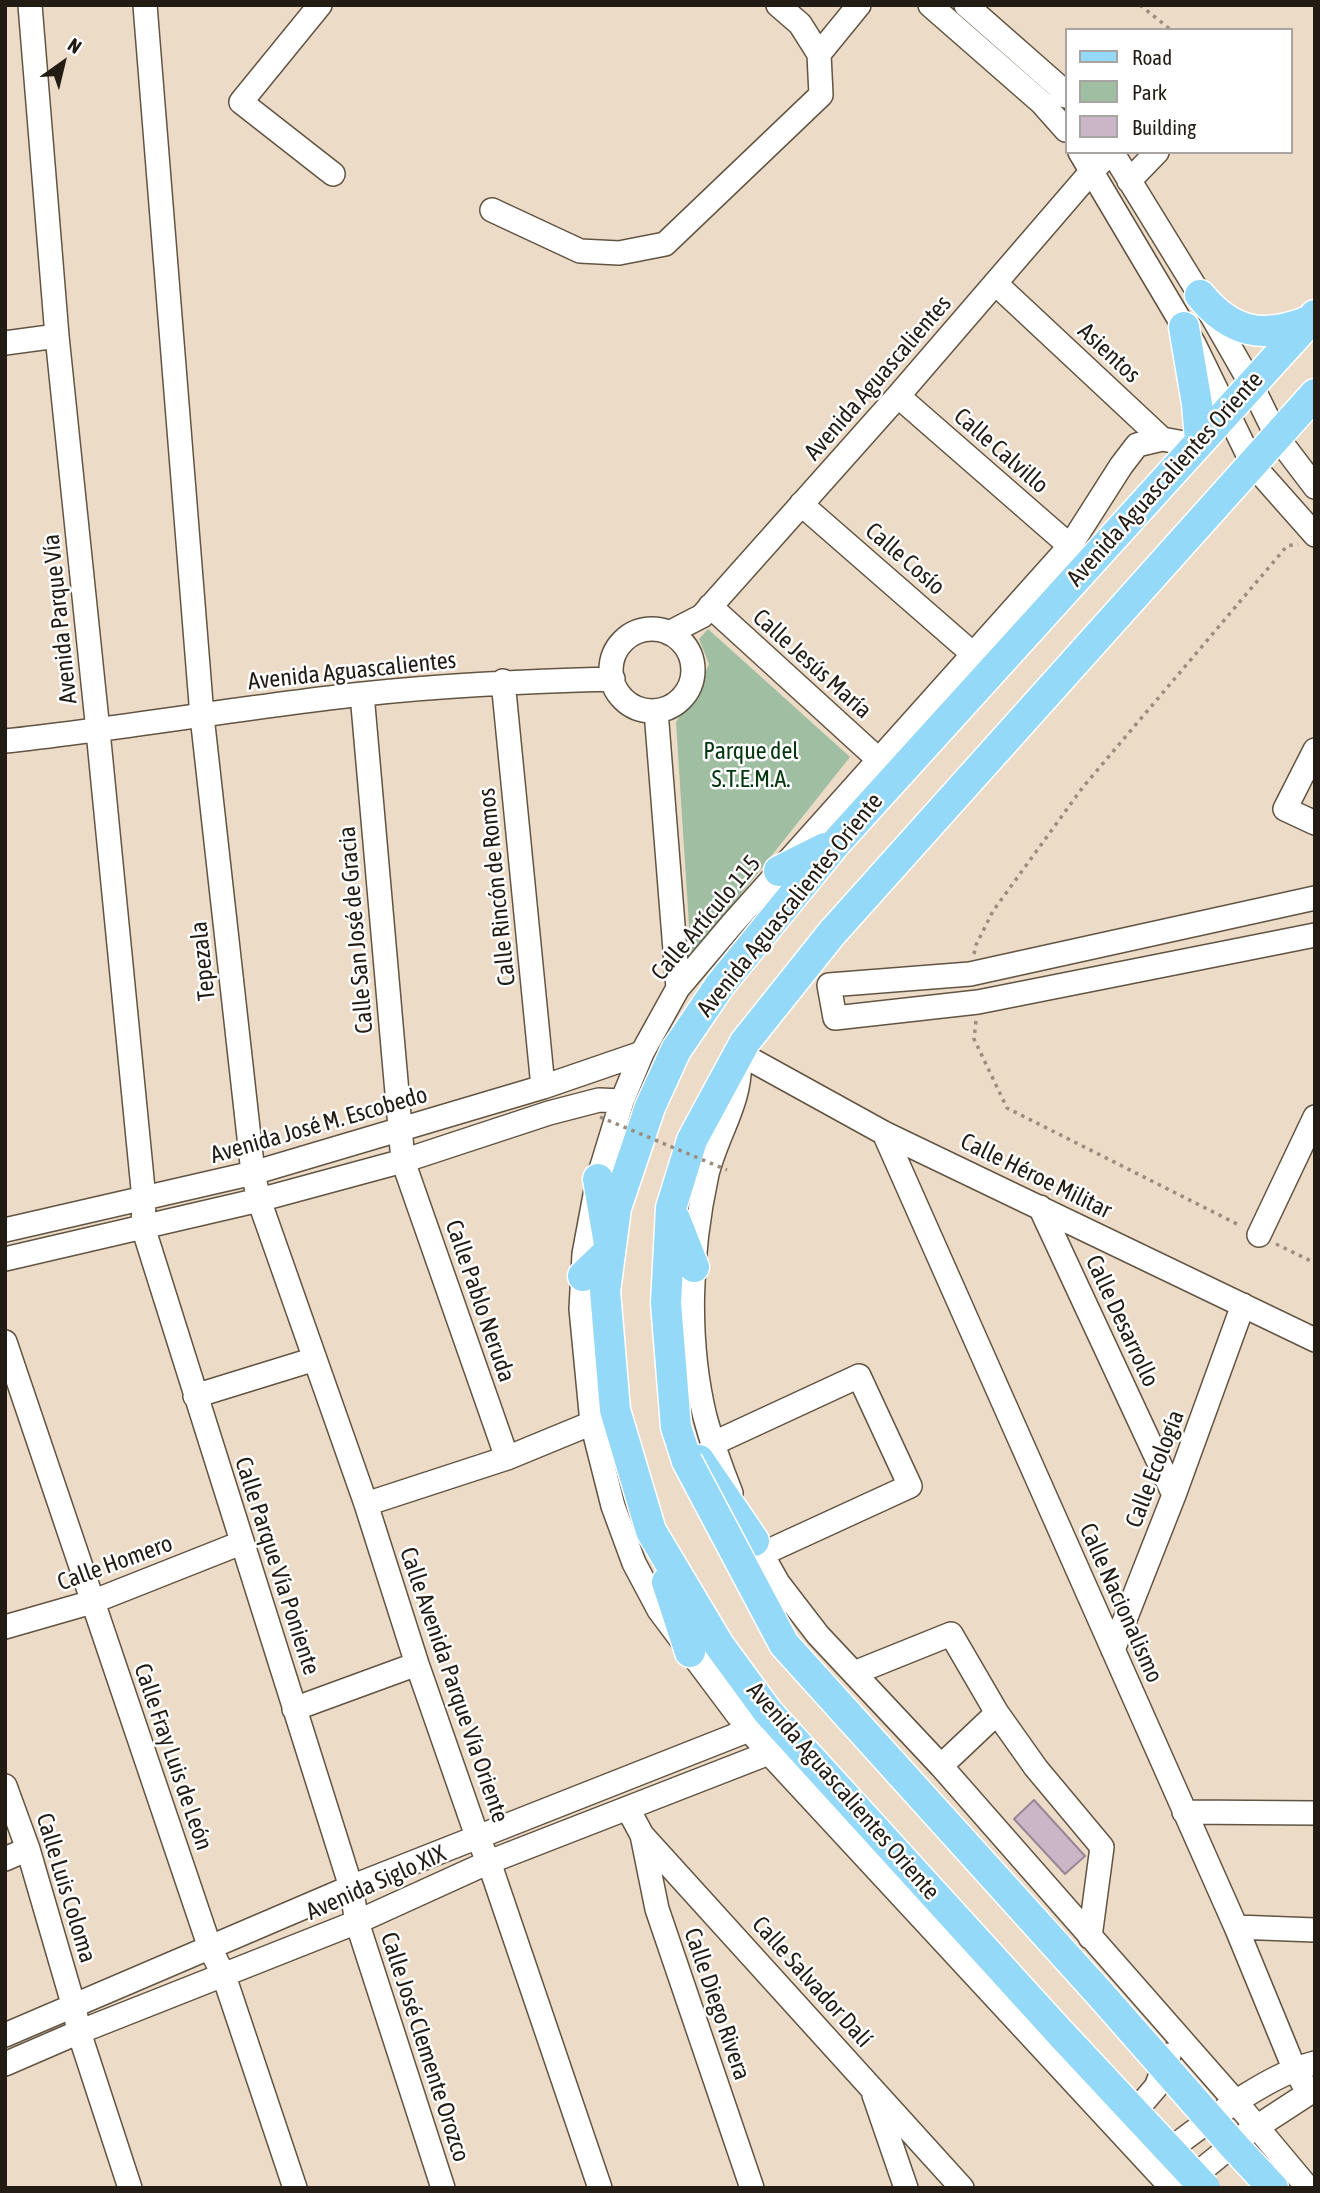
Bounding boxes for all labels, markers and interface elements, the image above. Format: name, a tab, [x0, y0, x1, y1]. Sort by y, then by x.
north arrow	[28, 28, 98, 98]
legend	[1064, 28, 1292, 154]
text: N	[64, 33, 86, 58]
text: Road	[1132, 45, 1172, 69]
text: Park	[1132, 80, 1167, 104]
text: Building	[1132, 115, 1196, 139]
street label: Avenida Aguascalientes	[799, 290, 957, 466]
street label: Asientos	[1072, 317, 1146, 389]
street label: Avenida Aguascalientes Oriente	[1061, 366, 1269, 592]
street label: Calle Calvillo	[948, 402, 1054, 500]
street label: Calle Cosío	[859, 517, 951, 601]
street label: Avenida Parque Vía	[37, 533, 83, 705]
street label: Calle Jesús María	[747, 603, 877, 725]
street label: Avenida Aguascalientes	[247, 646, 457, 696]
park label: Parque del S.T.E.M.A.	[703, 737, 799, 793]
street label: Calle Rincón de Romos	[472, 787, 522, 987]
street label: Avenida Aguascalientes Oriente	[691, 787, 889, 1023]
street label: Calle San José de Gracia	[333, 825, 379, 1035]
street label: Calle Artículo 115	[645, 850, 767, 986]
street label: Tepezala	[185, 920, 221, 1002]
street label: Avenida José M. Escobedo	[207, 1080, 431, 1170]
street label: Calle Héroe Militar	[956, 1127, 1116, 1225]
street label: Calle Pablo Neruda	[439, 1216, 521, 1386]
street label: Calle Desarrollo	[1079, 1251, 1165, 1391]
street label: Calle Ecología	[1119, 1406, 1191, 1532]
street label: Calle Parque Vía Poniente	[228, 1454, 326, 1678]
street label: Calle Nacionalismo	[1073, 1519, 1169, 1687]
street label: Calle Homero	[54, 1529, 176, 1597]
street label: Calle Avenida Parque Vía Oriente	[393, 1544, 515, 1826]
street label: Calle Fray Luis de León	[128, 1660, 218, 1854]
street label: Avenida Aguascalientes Oriente	[741, 1676, 945, 1906]
street label: Calle Luis Coloma	[30, 1810, 102, 1966]
street label: Avenida Siglo XIX	[302, 1839, 450, 1927]
street label: Calle Salvador Dalí	[746, 1911, 878, 2053]
street label: Calle Diego Rivera	[678, 1924, 756, 2084]
street label: Calle José Clemente Orozco	[374, 1929, 476, 2165]

